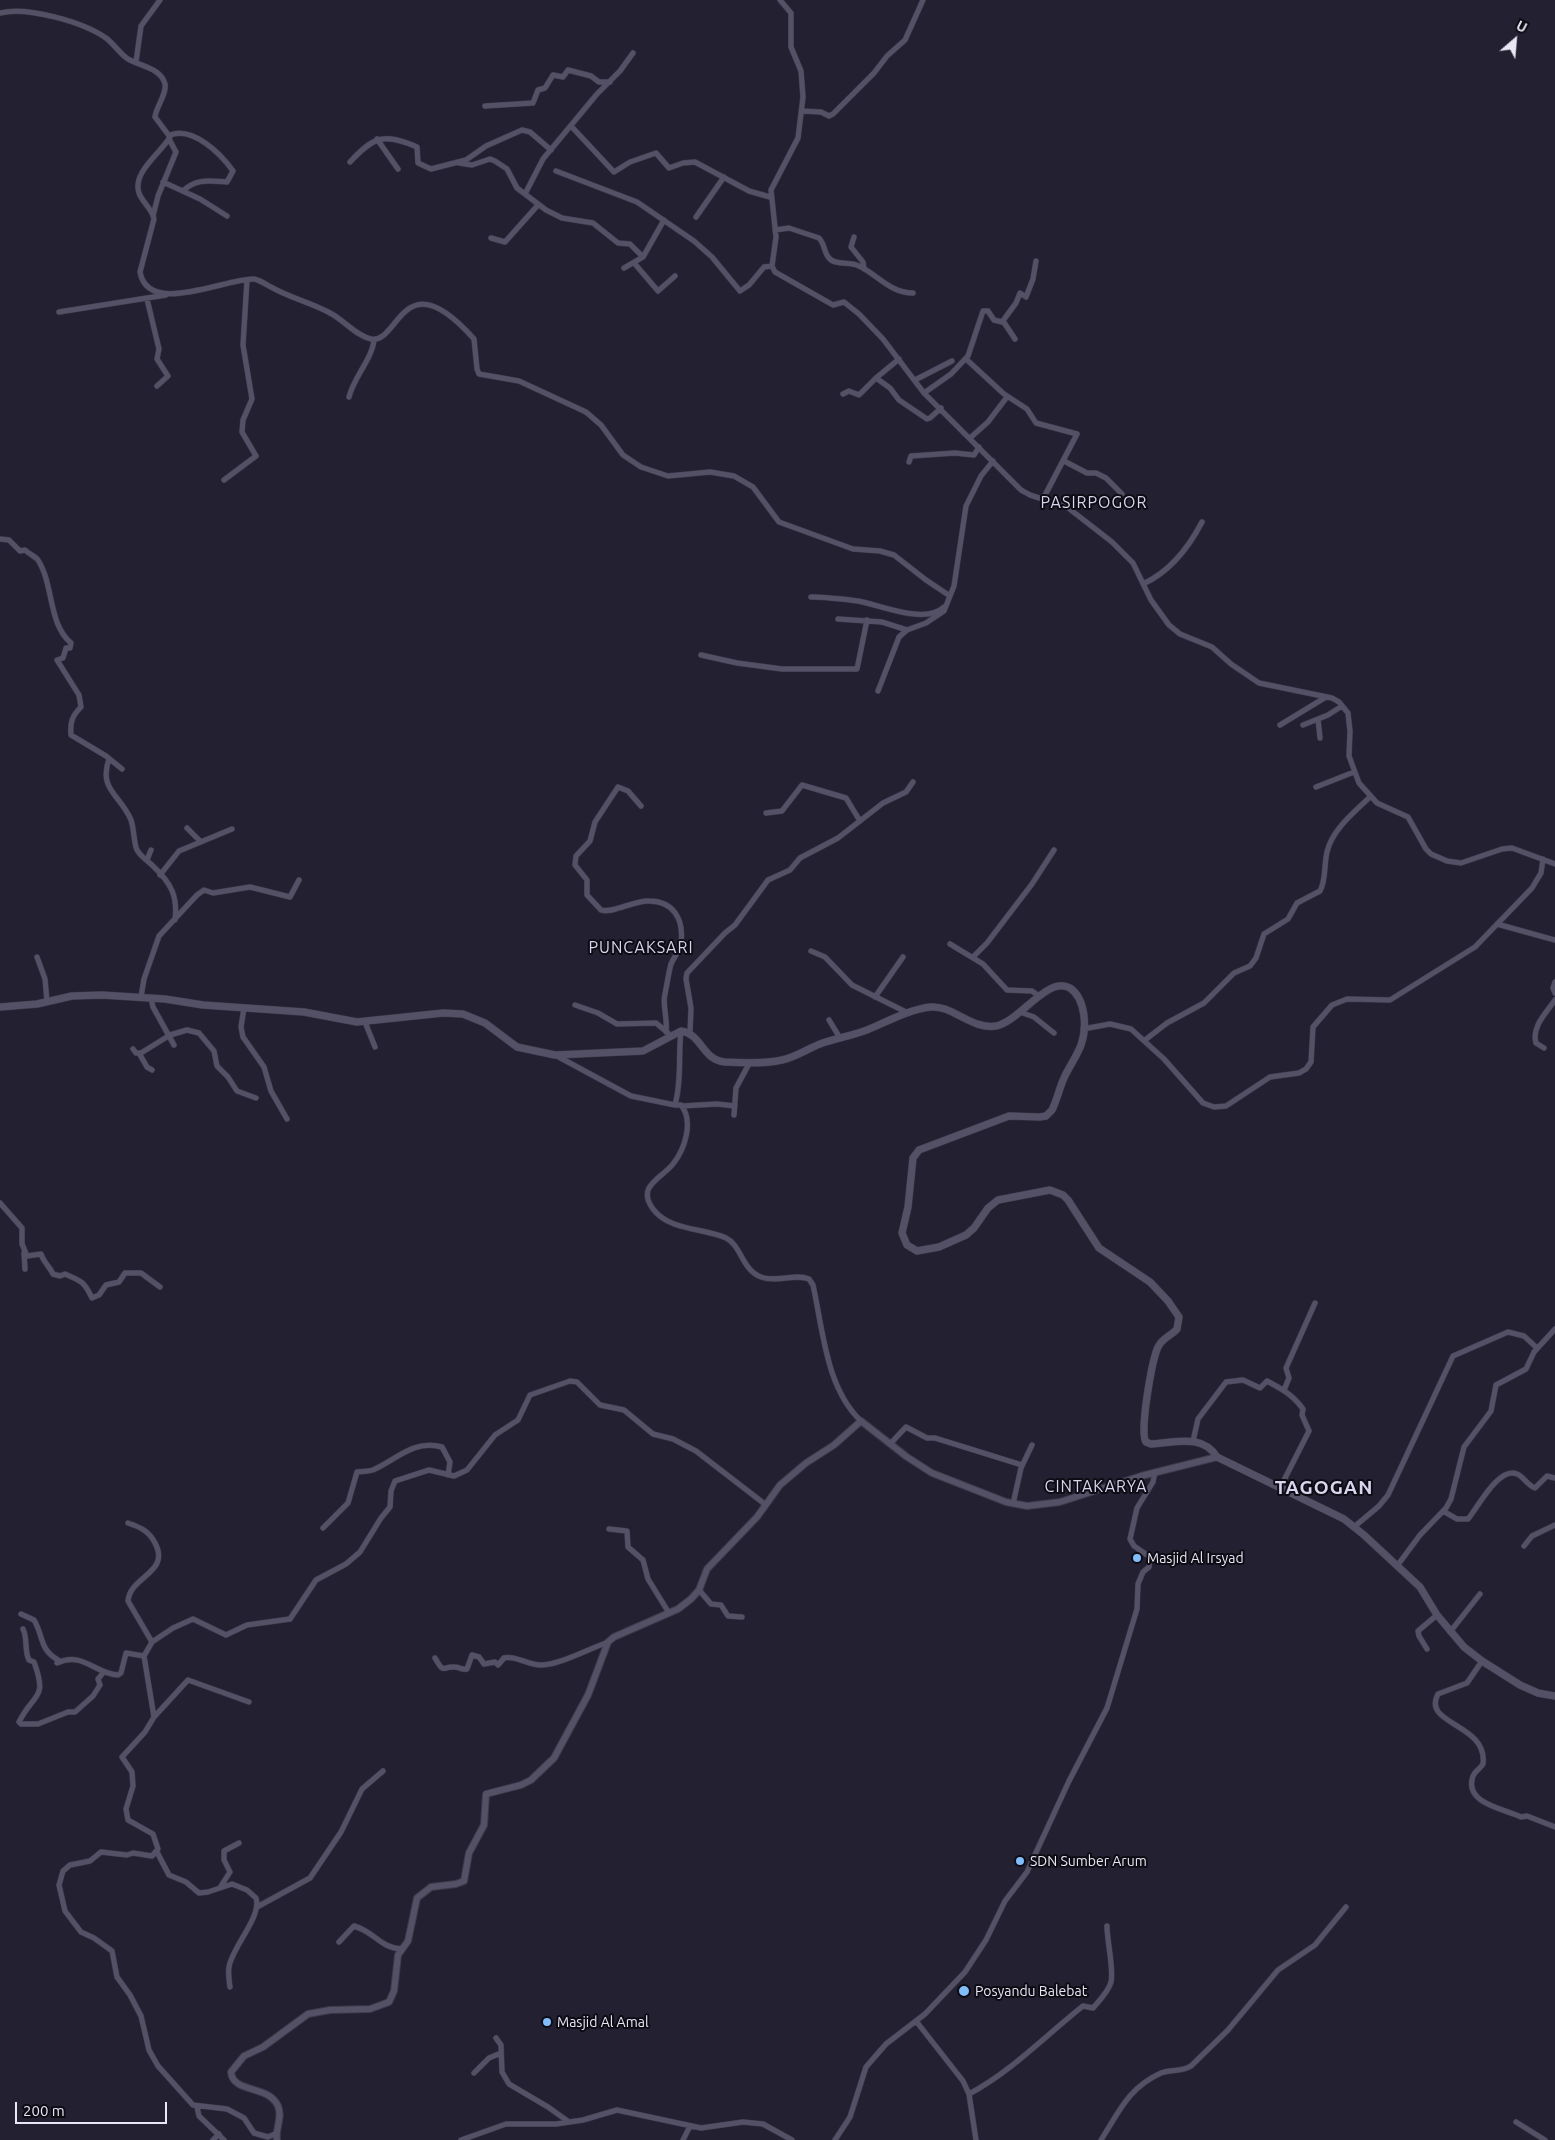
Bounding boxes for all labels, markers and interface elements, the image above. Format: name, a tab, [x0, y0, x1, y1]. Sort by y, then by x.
north arrow	[1490, 15, 1540, 65]
text: U	[1514, 17, 1530, 36]
district label: PASIRPOGOR	[1039, 493, 1149, 513]
district label: PUNCAKSARI	[587, 938, 695, 958]
district label: CINTAKARYA	[1043, 1477, 1149, 1497]
district label: TAGOGAN	[1274, 1477, 1374, 1499]
place label: Masjid Al Irsyad	[1147, 1550, 1244, 1566]
marker: Masjid Al Irsyad	[1131, 1552, 1143, 1564]
place label: SDN Sumber Arum	[1030, 1853, 1147, 1869]
marker: SDN Sumber Arum	[1014, 1855, 1026, 1867]
place label: Posyandu Balebat	[975, 1983, 1087, 1999]
marker: Posyandu Balebat	[957, 1984, 971, 1998]
place label: Masjid Al Amal	[557, 2014, 649, 2030]
marker: Masjid Al Amal	[541, 2016, 553, 2028]
scale bar	[18, 2092, 170, 2124]
text: 200 m	[23, 2102, 65, 2119]

